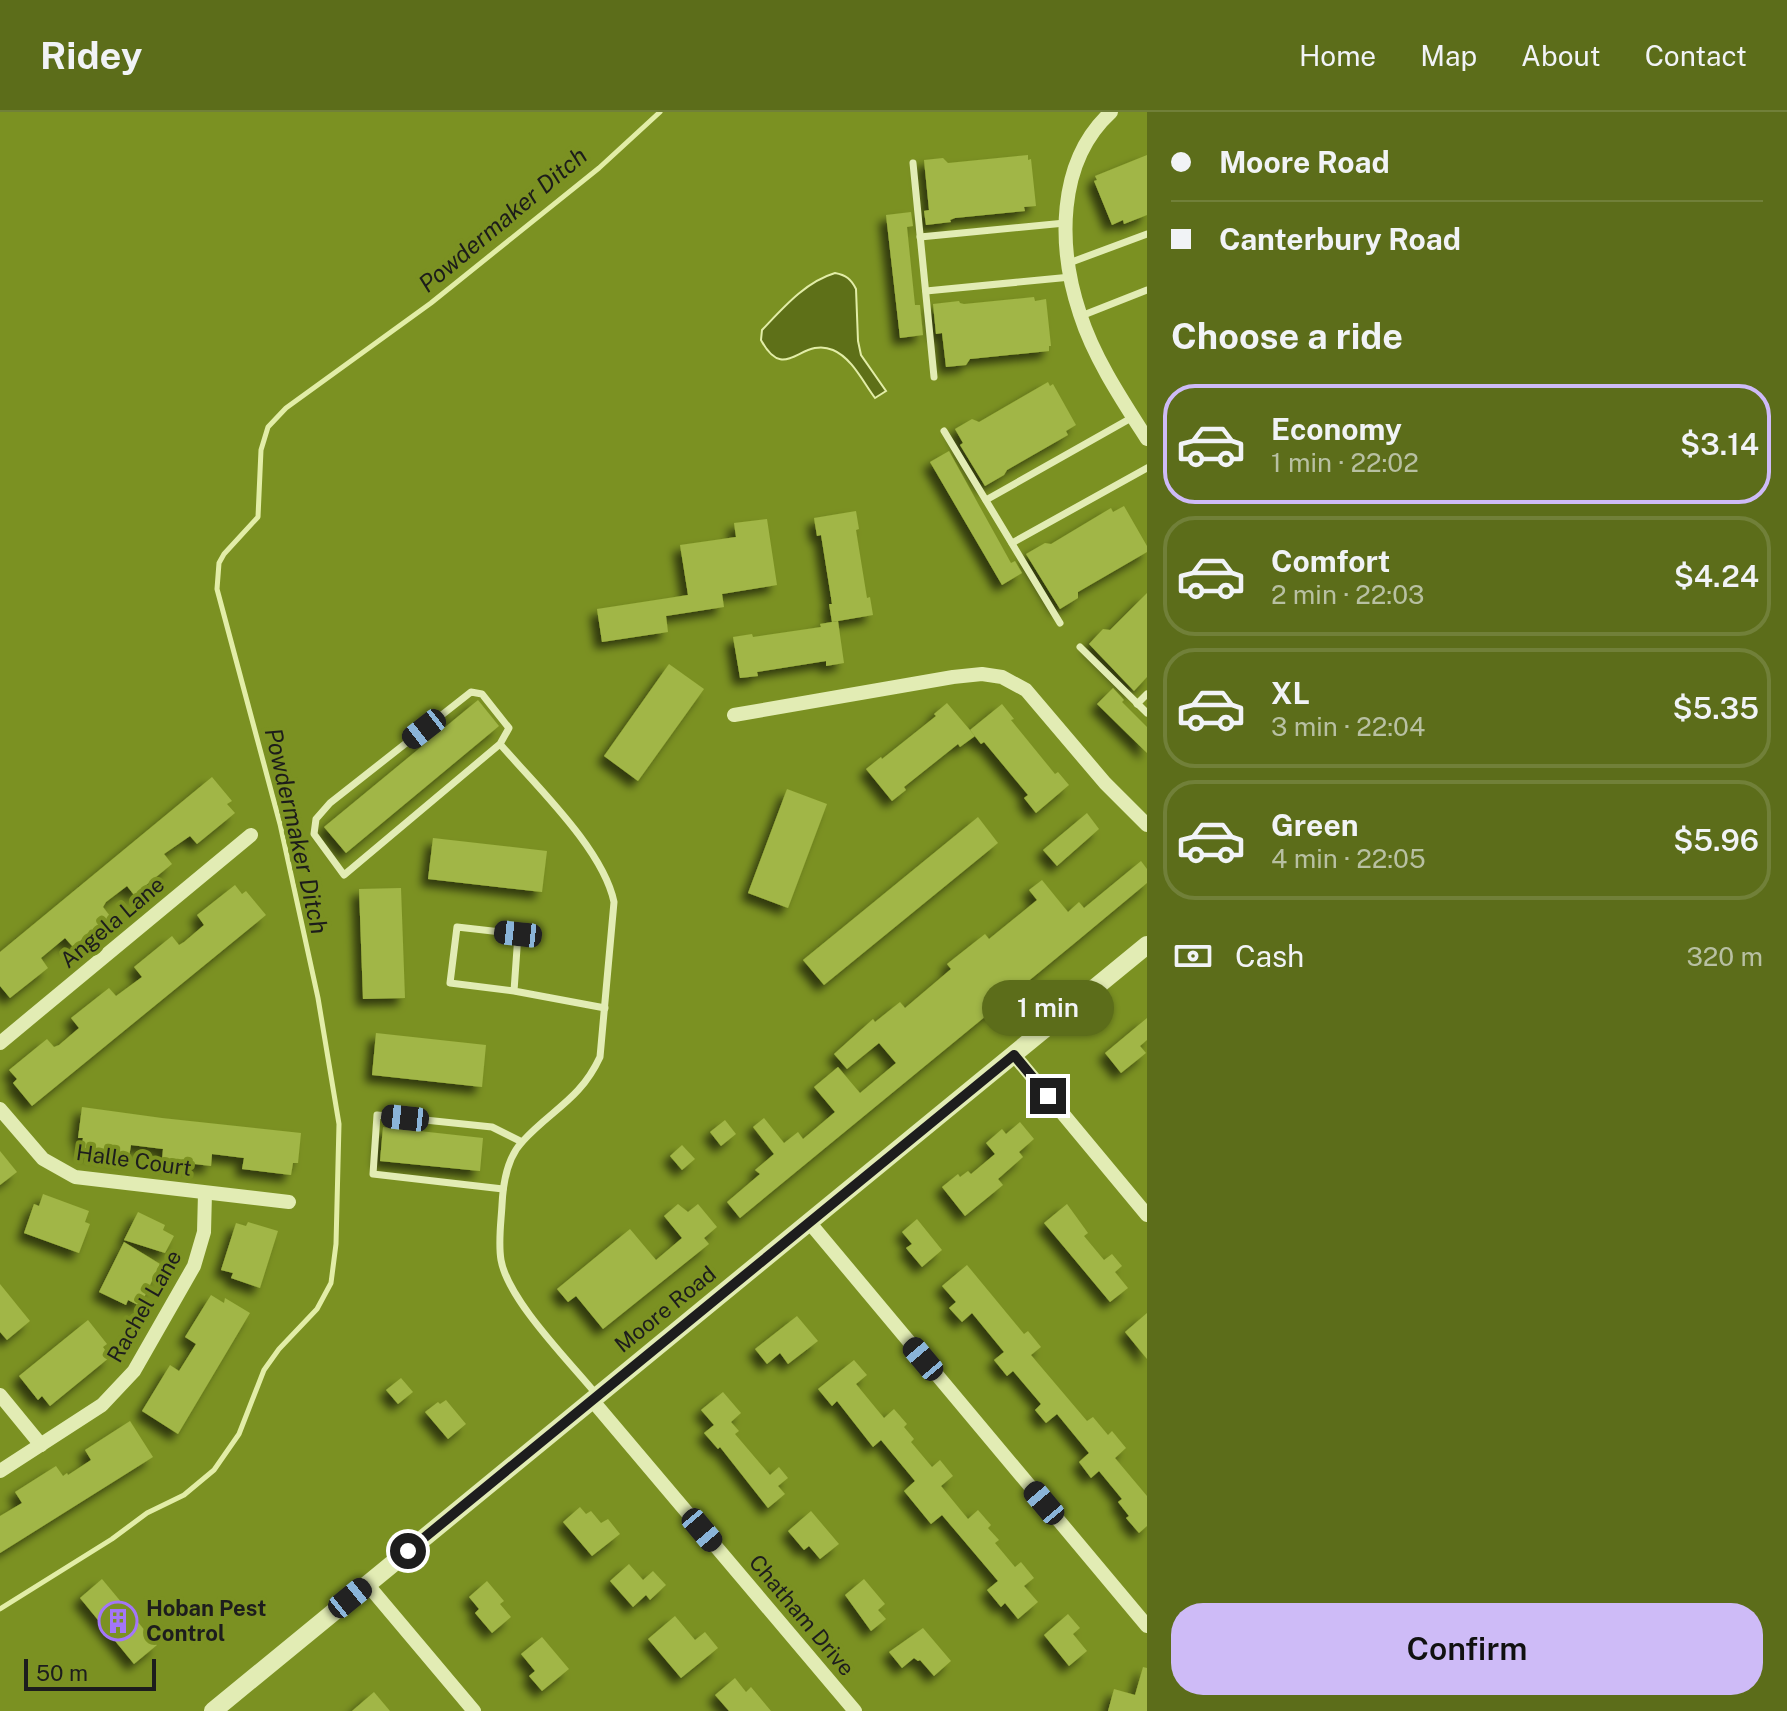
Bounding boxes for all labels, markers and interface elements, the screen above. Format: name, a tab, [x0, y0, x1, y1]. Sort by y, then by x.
text: Ridey	[40, 33, 142, 78]
text: Home	[1299, 39, 1376, 72]
text: Map	[1420, 39, 1477, 72]
text: About	[1521, 39, 1601, 72]
text: Contact	[1645, 39, 1747, 72]
water label: Powdermaker Ditch	[413, 141, 592, 298]
text: Moore Road	[1219, 144, 1390, 180]
text: Canterbury Road	[1219, 221, 1461, 257]
text: Choose a ride	[1171, 315, 1403, 357]
icon: car	[1175, 408, 1247, 480]
text: Economy	[1271, 411, 1402, 447]
text: $3.14	[1680, 426, 1759, 462]
text: 1 min · 22:02	[1271, 447, 1419, 478]
icon: car	[1175, 540, 1247, 612]
text: Comfort	[1271, 543, 1390, 579]
text: $4.24	[1674, 558, 1759, 594]
text: 2 min · 22:03	[1271, 579, 1424, 610]
icon: car	[1175, 672, 1247, 744]
text: XL	[1271, 675, 1310, 711]
text: $5.35	[1672, 690, 1759, 726]
car	[398, 705, 450, 753]
text: 3 min · 22:04	[1271, 711, 1425, 742]
water label: Powdermaker Ditch	[260, 725, 334, 937]
icon: car	[1175, 804, 1247, 876]
text: Green	[1271, 807, 1358, 843]
text: $5.96	[1673, 822, 1759, 858]
text: 4 min · 22:05	[1271, 843, 1426, 874]
street label: Angela Lane	[55, 871, 169, 973]
car	[493, 920, 543, 948]
icon: cash	[1171, 934, 1215, 978]
text: Cash	[1235, 938, 1304, 974]
text: 320 m	[1686, 941, 1763, 972]
callout: 1 min	[982, 980, 1114, 1036]
text: 1 min	[1017, 992, 1079, 1023]
route end	[1030, 1078, 1066, 1114]
car	[380, 1104, 430, 1132]
street label: Halle Court	[75, 1139, 193, 1181]
street label: Rachel Lane	[101, 1245, 187, 1367]
street label: Moore Road	[609, 1260, 721, 1358]
car	[898, 1333, 948, 1385]
car	[1019, 1477, 1069, 1529]
car	[677, 1504, 727, 1556]
route start	[390, 1533, 426, 1569]
street label: Chatham Drive	[744, 1549, 860, 1681]
car	[324, 1574, 376, 1622]
place label: Hoban Pest Control	[146, 1595, 266, 1646]
building icon: Hoban Pest Control	[97, 1600, 139, 1642]
button: Confirm	[1171, 1603, 1763, 1695]
scale bar	[24, 1655, 156, 1691]
text: 50 m	[36, 1660, 88, 1686]

